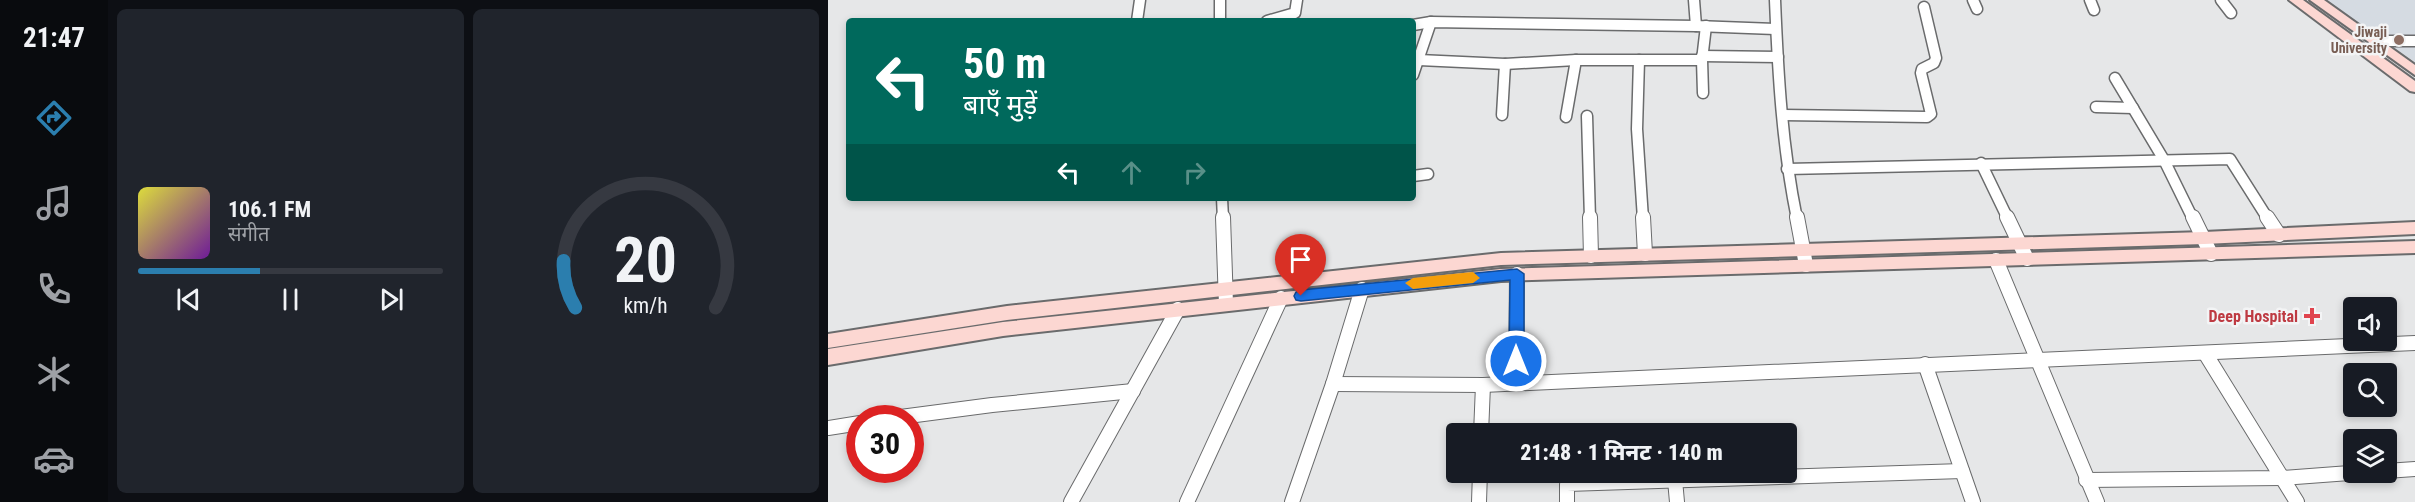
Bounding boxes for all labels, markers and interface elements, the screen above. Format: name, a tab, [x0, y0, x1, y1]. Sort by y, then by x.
text: 21:47	[23, 22, 85, 54]
place label: Jiwaji University	[2331, 24, 2388, 56]
marker: Jiwaji University	[2392, 33, 2406, 47]
text: 50 m	[963, 39, 1046, 88]
icon: left	[864, 42, 942, 120]
text: बाएँ मुड़ें	[963, 89, 1037, 121]
icon: directions	[33, 97, 75, 139]
icon: left	[1052, 156, 1085, 189]
icon: ahead	[1115, 156, 1148, 189]
icon: right	[1178, 156, 1211, 189]
icon: music	[33, 182, 75, 224]
text: 106.1 FM	[228, 197, 311, 222]
text: संगीत	[228, 222, 269, 246]
text: 20	[614, 224, 677, 297]
pin	[1275, 234, 1326, 296]
icon: arrive	[1284, 243, 1317, 276]
icon: phone	[33, 268, 75, 310]
icon: previous	[172, 283, 205, 316]
icon: pause	[274, 283, 307, 316]
icon: next	[375, 283, 408, 316]
text: km/h	[624, 293, 668, 318]
map controls	[2343, 297, 2397, 483]
button: sound	[2343, 297, 2397, 351]
place label: Deep Hospital	[2209, 307, 2298, 326]
marker: Deep Hospital	[2303, 307, 2321, 325]
position arrow	[1484, 329, 1548, 393]
icon: climate	[33, 353, 75, 395]
button: search	[2343, 363, 2397, 417]
speed limit sign: 30	[846, 405, 924, 483]
button: layers	[2343, 429, 2397, 483]
icon: car	[33, 438, 75, 480]
text: 21:48 · 1 मिनट · 140 m	[1520, 440, 1723, 465]

